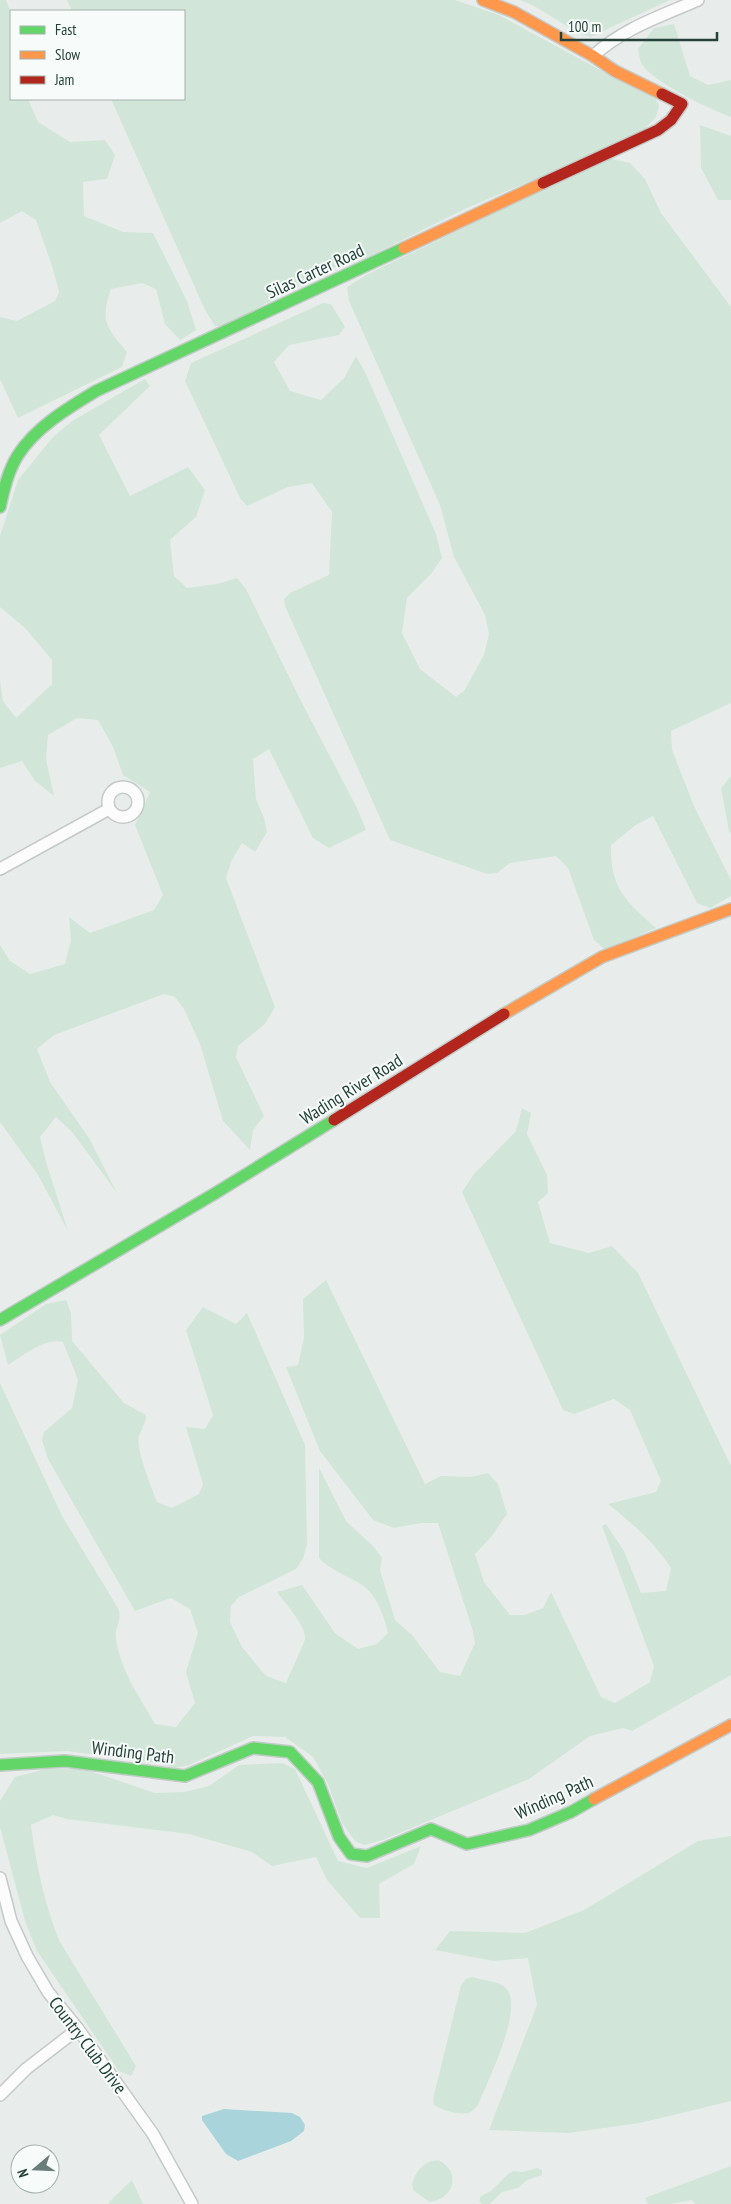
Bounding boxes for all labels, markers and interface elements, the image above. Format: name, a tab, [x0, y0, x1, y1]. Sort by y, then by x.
legend	[10, 10, 185, 100]
scale bar	[561, 10, 717, 42]
text: 100 m	[568, 17, 601, 36]
text: Fast	[55, 20, 76, 39]
text: Slow	[55, 45, 80, 64]
text: Jam	[54, 70, 74, 89]
street label: Silas Carter Road	[262, 238, 368, 304]
street label: Wading River Road	[296, 1048, 406, 1130]
street label: Winding Path	[91, 1736, 175, 1768]
street label: Winding Path	[511, 1770, 597, 1824]
street label: Country Club Drive	[44, 1992, 132, 2098]
north arrow	[10, 2144, 60, 2194]
text: N	[13, 2167, 32, 2180]

